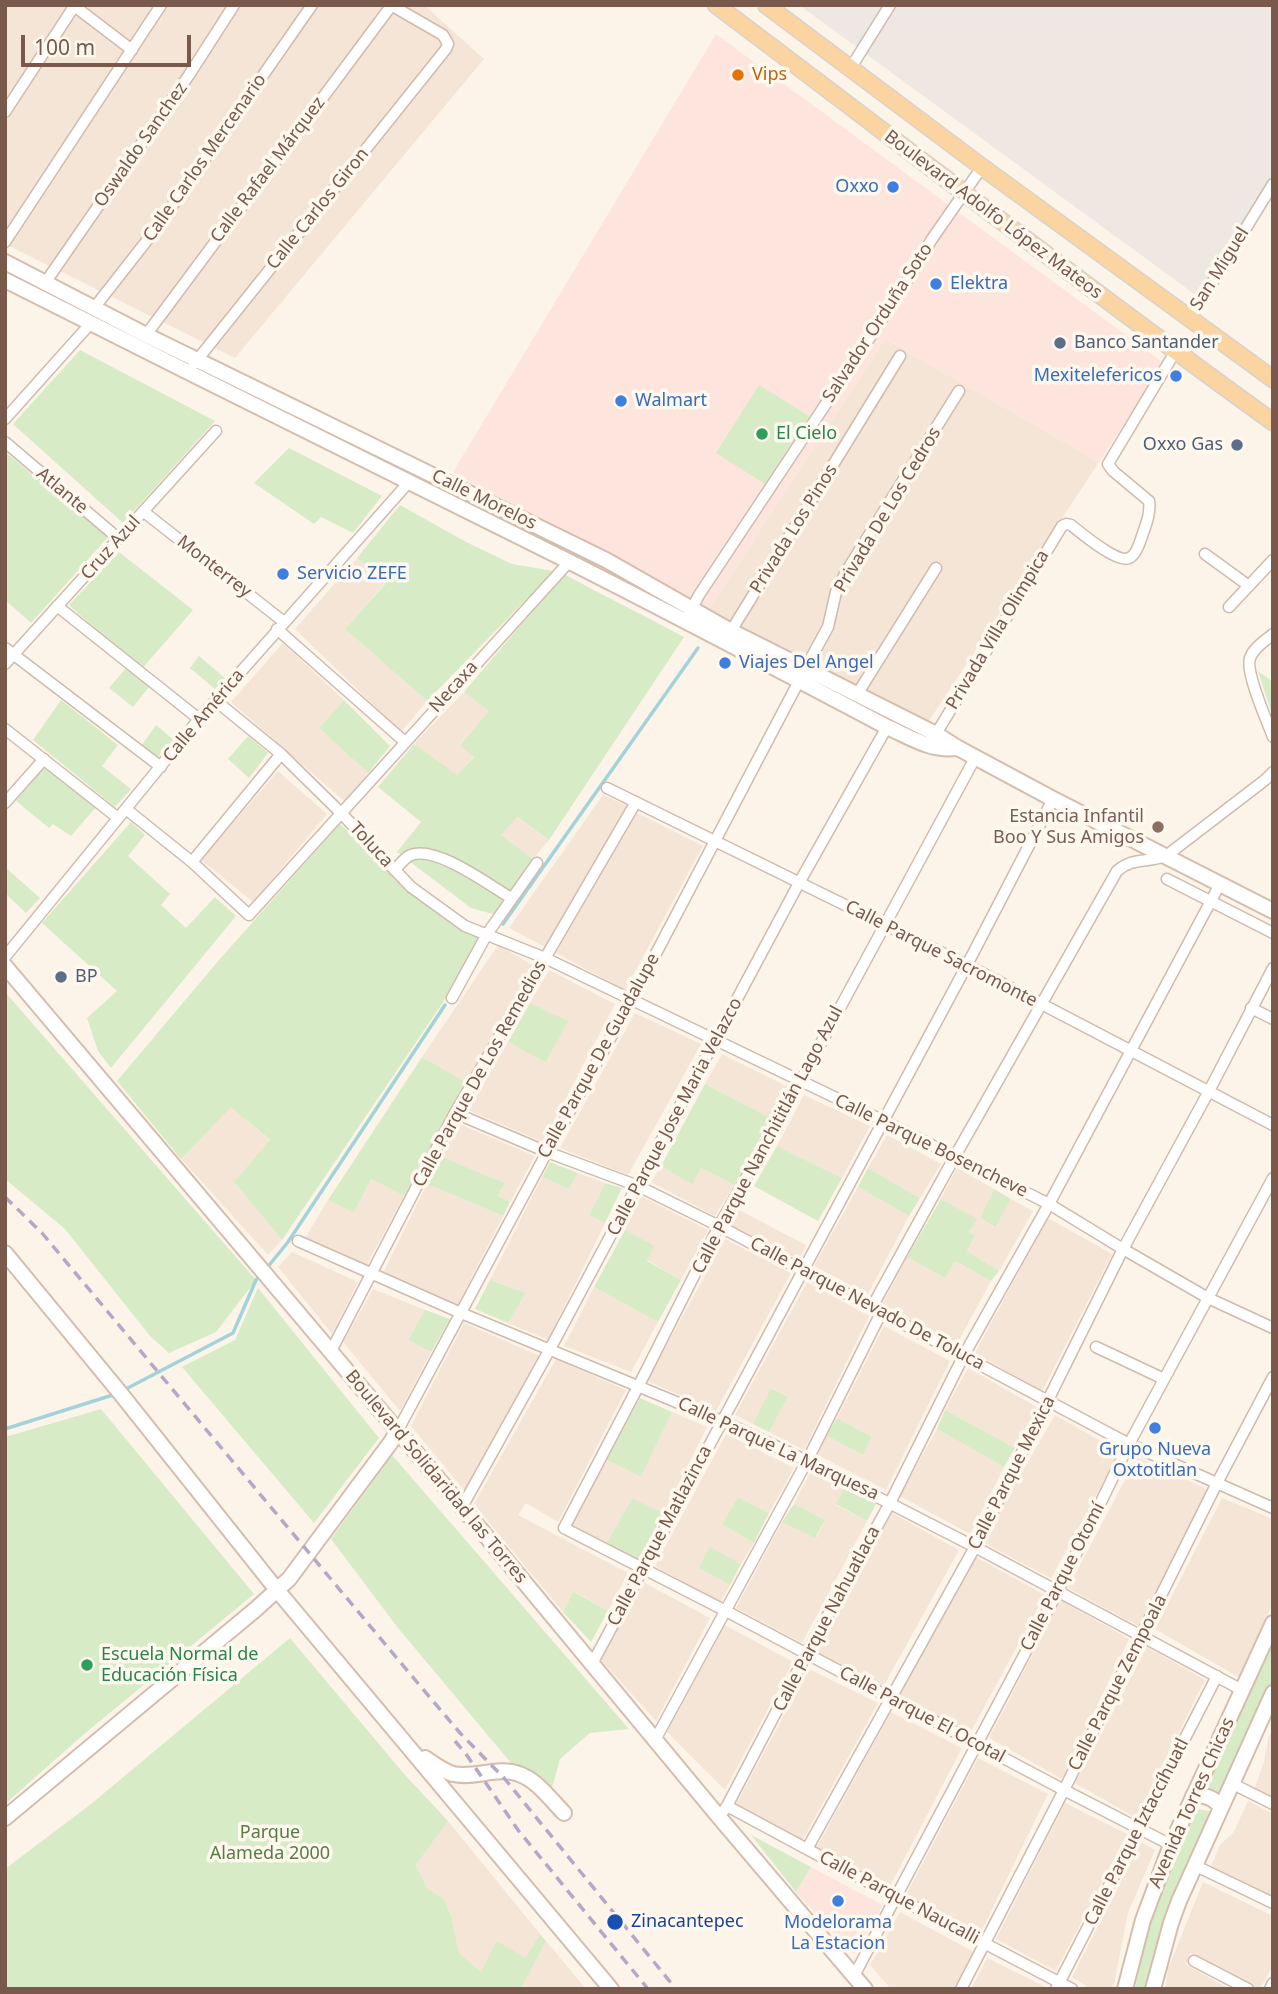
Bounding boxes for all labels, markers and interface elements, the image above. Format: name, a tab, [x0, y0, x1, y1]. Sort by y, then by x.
scale bar	[24, 21, 194, 65]
text: 100 m	[34, 33, 95, 61]
place label: Vips	[752, 64, 787, 86]
marker: Vips	[730, 67, 746, 83]
street label: Calle Carlos Mercenario	[139, 70, 271, 246]
street label: Oswaldo Sanchez	[90, 78, 192, 212]
street label: Calle Rafael Márquez	[206, 93, 330, 247]
street label: Boulevard Adolfo López Mateos	[880, 126, 1106, 304]
street label: Calle Carlos Giron	[262, 144, 374, 274]
place label: Oxxo	[835, 176, 879, 198]
marker: Oxxo	[885, 179, 901, 195]
street label: San Miguel	[1186, 224, 1254, 314]
street label: Salvador Orduña Soto	[818, 239, 938, 407]
place label: Elektra	[950, 273, 1008, 295]
marker: Elektra	[928, 276, 944, 292]
place label: Banco Santander	[1074, 332, 1219, 354]
marker: Banco Santander	[1052, 335, 1068, 351]
place label: Mexitelefericos	[1034, 365, 1162, 387]
marker: Mexitelefericos	[1168, 368, 1184, 384]
place label: Walmart	[635, 390, 707, 412]
marker: Walmart	[613, 393, 629, 409]
place label: El Cielo	[776, 423, 837, 445]
street label: Privada De Los Cedros	[830, 424, 946, 596]
marker: El Cielo	[754, 426, 770, 442]
place label: Oxxo Gas	[1143, 434, 1223, 456]
marker: Oxxo Gas	[1229, 437, 1245, 453]
street label: Privada Los Pinos	[746, 461, 842, 597]
street label: Atlante	[32, 463, 92, 519]
street label: Calle Morelos	[428, 465, 540, 535]
street label: Cruz Azul	[77, 511, 145, 585]
street label: Monterrey	[172, 531, 256, 603]
street label: Privada Villa Olimpica	[942, 546, 1054, 714]
place label: Servicio ZEFE	[297, 563, 407, 585]
marker: Servicio ZEFE	[275, 566, 291, 582]
place label: Viajes Del Angel	[739, 652, 874, 674]
marker: Viajes Del Angel	[717, 655, 733, 671]
street label: Necaxa	[425, 657, 483, 717]
street label: Calle América	[159, 665, 249, 767]
place label: Estancia Infantil Boo Y Sus Amigos	[993, 806, 1144, 848]
street label: Toluca	[345, 818, 397, 872]
marker: Estancia Infantil Boo Y Sus Amigos	[1150, 819, 1166, 835]
street label: Calle Parque Sacromonte	[841, 896, 1041, 1012]
street label: Calle Parque De Guadalupe	[534, 950, 664, 1162]
street label: Calle Parque De Los Remedios	[409, 957, 551, 1191]
place label: BP	[75, 966, 98, 988]
marker: BP	[53, 969, 69, 985]
street label: Calle Parque Jose Maria Velazco	[603, 994, 747, 1240]
street label: Calle Parque Nanchititlán Lago Azul	[688, 1002, 848, 1278]
street label: Calle Parque Bosencheve	[831, 1090, 1031, 1202]
street label: Calle Parque Nevado De Toluca	[746, 1233, 988, 1375]
street label: Boulevard Solidaridad las Torres	[340, 1366, 532, 1588]
street label: Calle Parque Mexica	[964, 1392, 1060, 1554]
street label: Calle Parque La Marquesa	[674, 1393, 882, 1505]
marker: Grupo Nueva Oxtotitlan	[1147, 1420, 1163, 1436]
place label: Grupo Nueva Oxtotitlan	[1099, 1439, 1211, 1482]
street label: Calle Parque Matlazinca	[603, 1442, 717, 1630]
street label: Calle Parque Otomí	[1016, 1499, 1110, 1655]
street label: Calle Parque Nahuatlaca	[769, 1523, 885, 1715]
street label: Calle Parque Zempoala	[1064, 1591, 1172, 1775]
place label: Escuela Normal de Educación Física	[101, 1644, 258, 1686]
marker: Escuela Normal de Educación Física	[79, 1657, 95, 1673]
street label: Calle Parque El Ocotal	[835, 1662, 1009, 1768]
street label: Avenida Torres Chicas	[1145, 1714, 1239, 1892]
street label: Calle Parque Iztaccíhuatl	[1080, 1735, 1194, 1929]
park label: Parque Alameda 2000	[210, 1822, 330, 1864]
street label: Calle Parque Naucalli	[815, 1847, 983, 1949]
marker: Modelorama La Estacion	[830, 1893, 846, 1909]
place label: Zinacantepec	[631, 1911, 744, 1933]
marker: Zinacantepec	[605, 1912, 625, 1932]
place label: Modelorama La Estacion	[784, 1912, 892, 1954]

